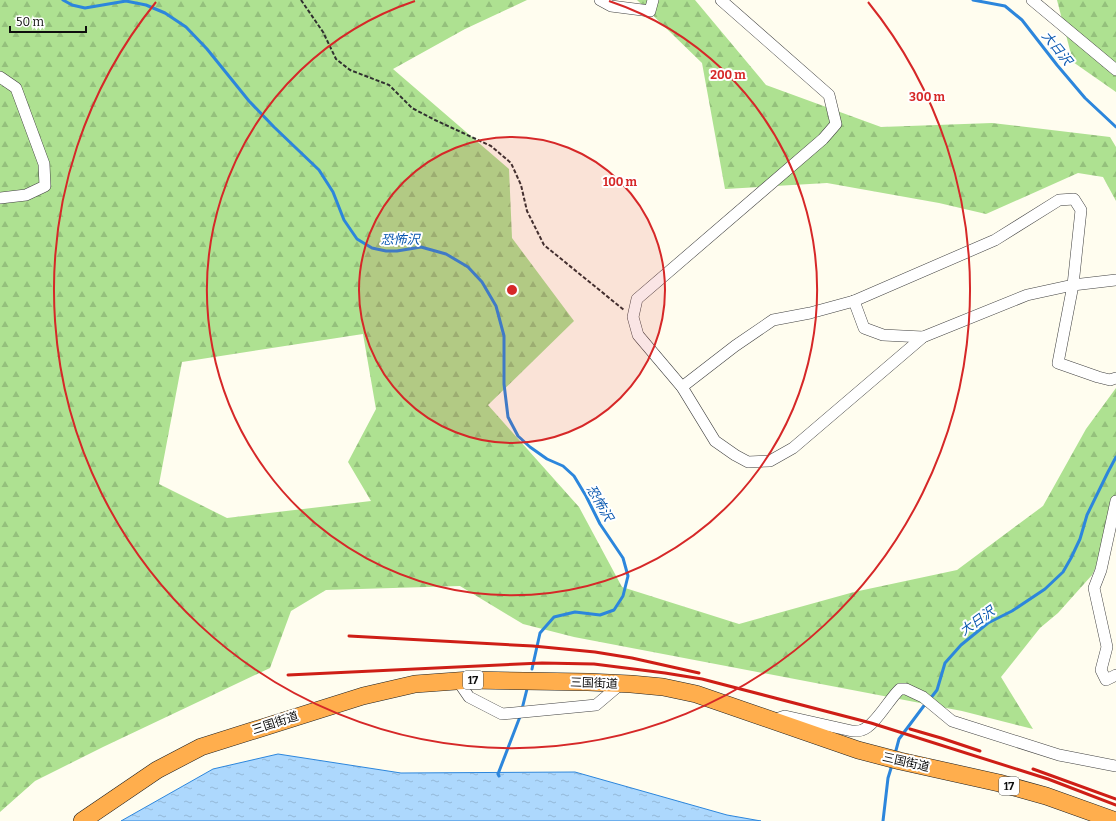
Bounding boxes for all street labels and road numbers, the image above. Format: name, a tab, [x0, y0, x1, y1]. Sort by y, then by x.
road number: 17	[463, 671, 483, 689]
street label: 三国街道	[570, 675, 618, 691]
street label: 三国街道	[250, 709, 300, 737]
street label: 三国街道	[881, 750, 931, 774]
road number: 17	[999, 777, 1019, 795]

